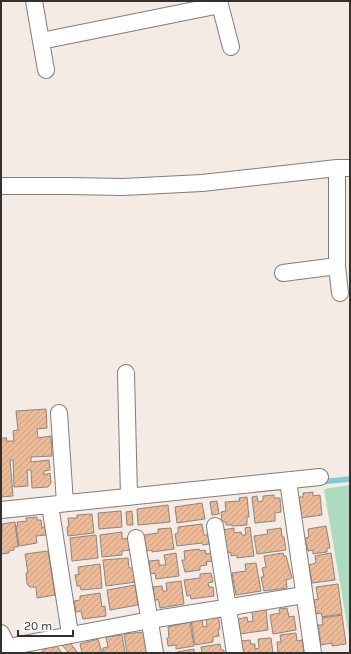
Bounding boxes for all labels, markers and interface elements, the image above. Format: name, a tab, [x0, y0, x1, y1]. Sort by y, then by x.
scale bar	[18, 612, 73, 638]
text: 20 m	[24, 619, 52, 633]

